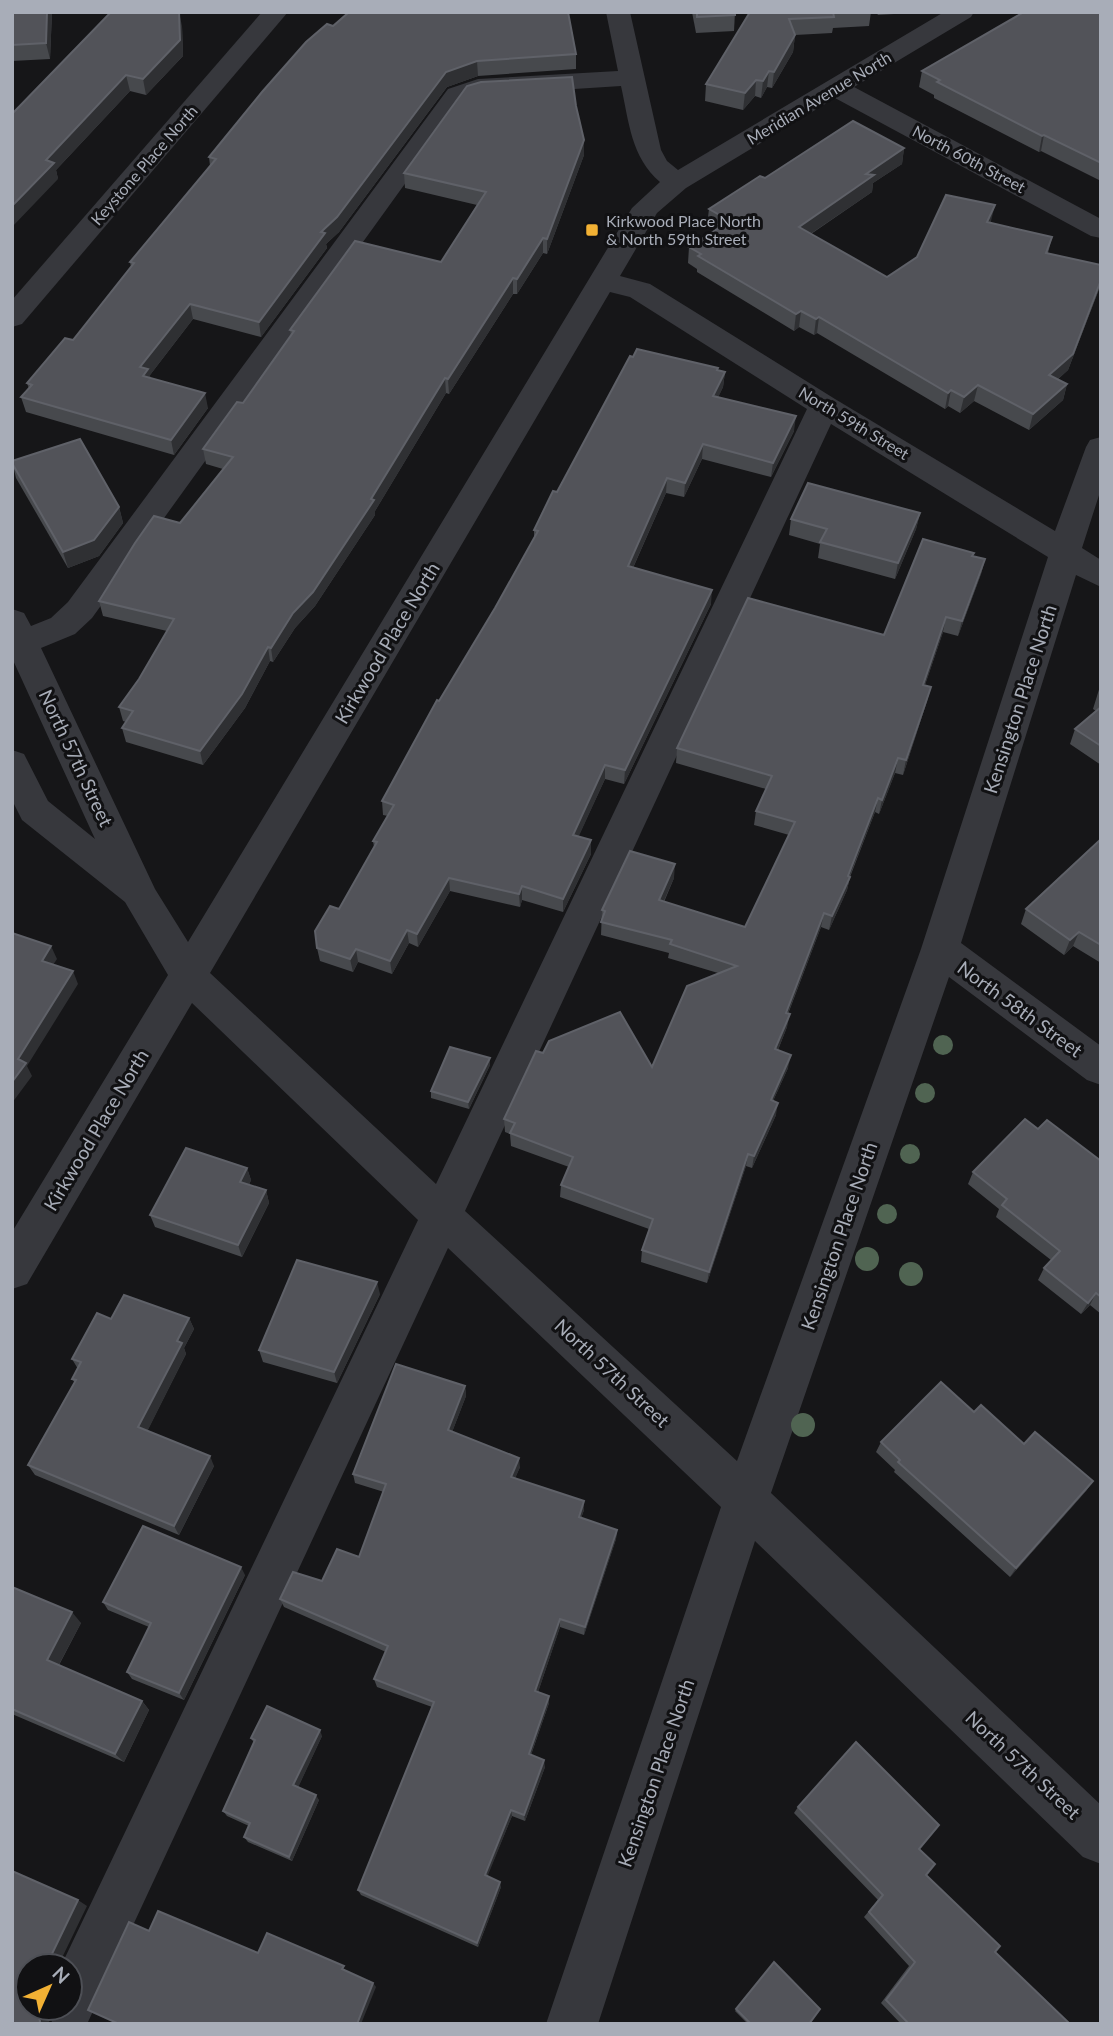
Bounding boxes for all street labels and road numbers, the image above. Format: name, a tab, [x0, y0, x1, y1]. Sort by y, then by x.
street label: Meridian Avenue North	[743, 47, 894, 148]
street label: Keystone Place North	[86, 101, 201, 228]
street label: North 60th Street	[910, 121, 1029, 196]
street label: North 59th Street	[796, 382, 913, 463]
street label: Kirkwood Place North	[329, 558, 444, 728]
street label: Kensington Place North	[978, 602, 1061, 796]
street label: North 57th Street	[35, 686, 118, 830]
street label: North 58th Street	[953, 956, 1087, 1062]
street label: Kirkwood Place North	[38, 1045, 153, 1215]
street label: Kensington Place North	[796, 1139, 881, 1333]
street label: North 57th Street	[550, 1314, 675, 1432]
street label: Kensington Place North	[613, 1676, 698, 1870]
street label: North 57th Street	[961, 1706, 1086, 1824]

